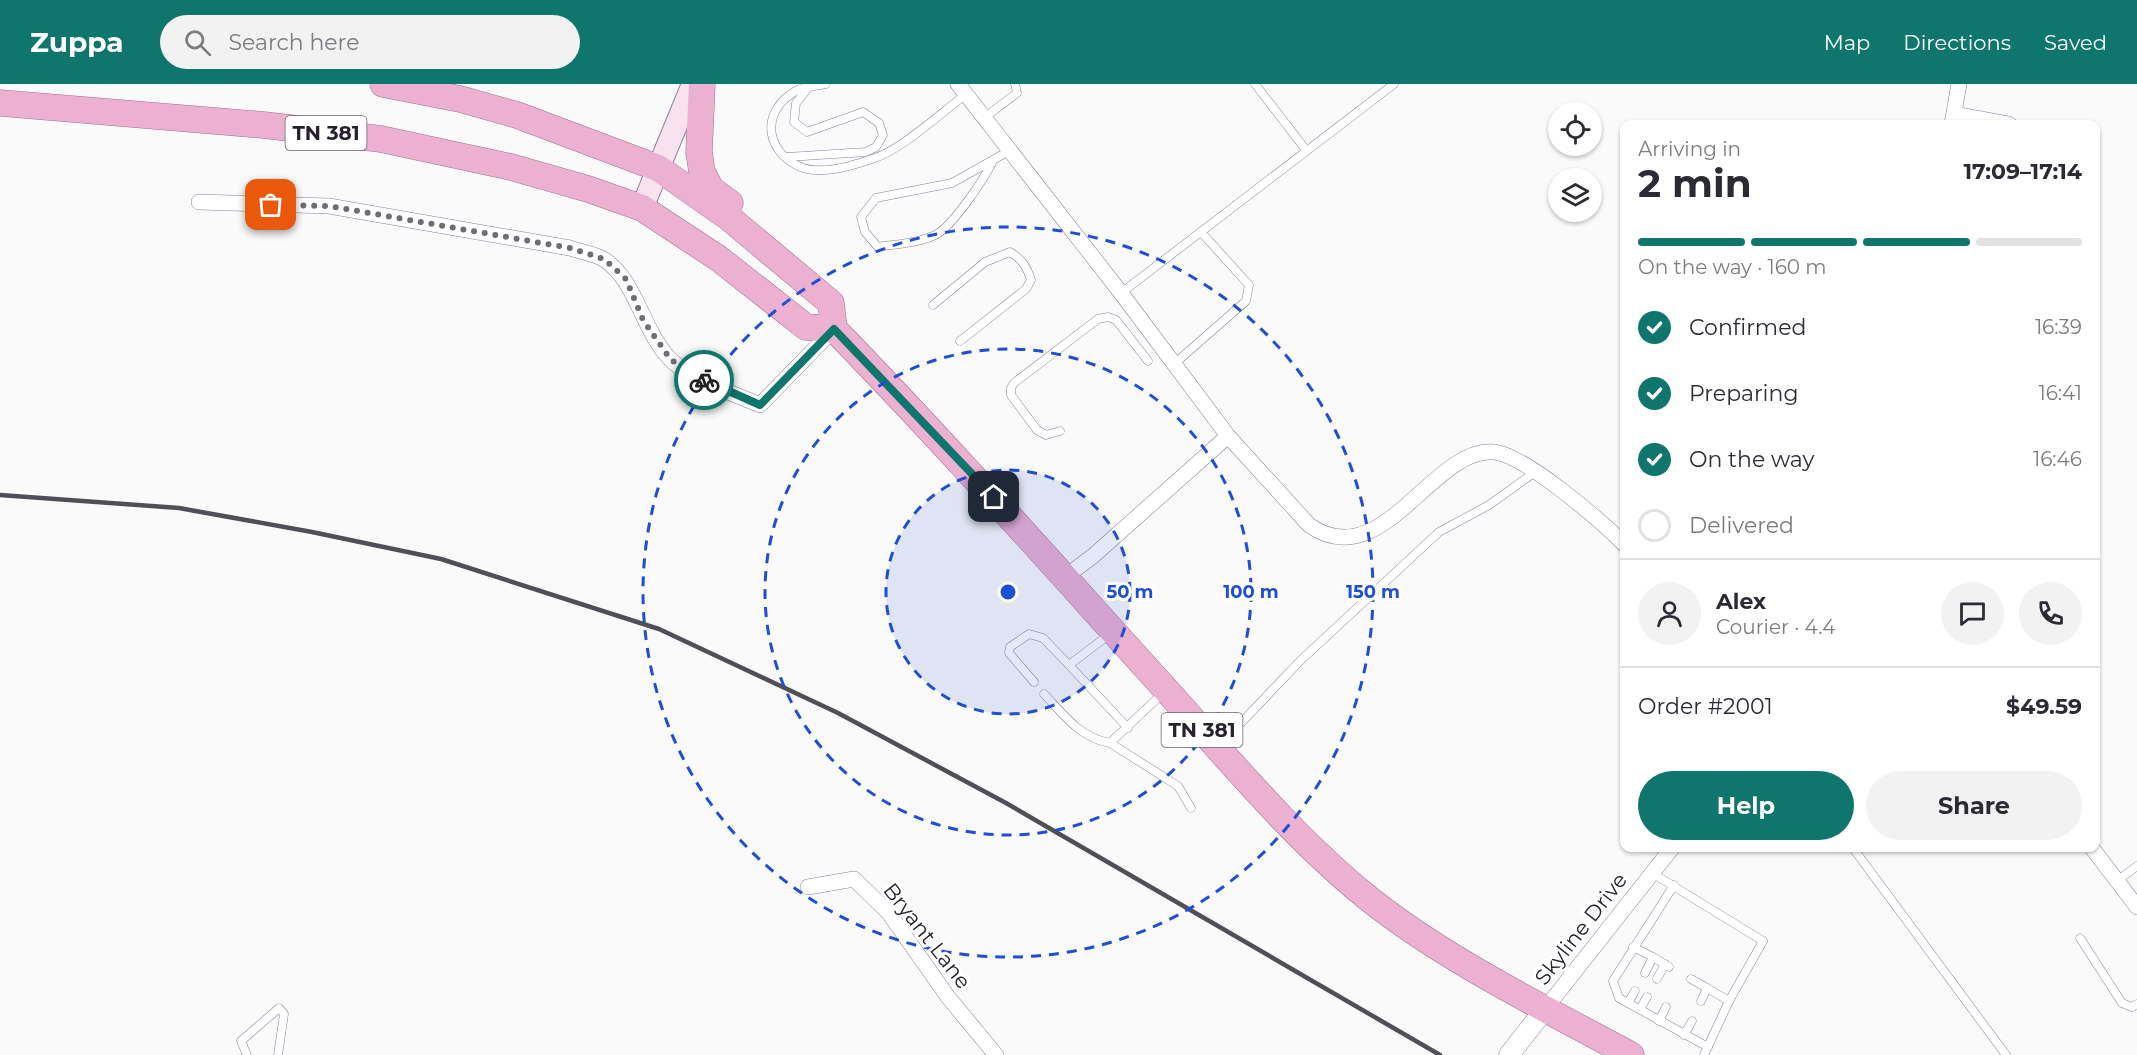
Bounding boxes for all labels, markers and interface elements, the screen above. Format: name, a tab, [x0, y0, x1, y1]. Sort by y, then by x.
search box	[160, 15, 580, 69]
text: Zuppa	[30, 25, 124, 59]
icon: search	[181, 26, 214, 59]
text: Search here	[229, 29, 359, 56]
text: Map	[1824, 30, 1870, 55]
text: Directions	[1903, 30, 2011, 55]
text: Saved	[2044, 30, 2107, 55]
map controls	[1548, 102, 1602, 222]
button: locate	[1548, 102, 1602, 156]
road number: TN 381	[286, 116, 366, 150]
text: Arriving in	[1638, 137, 1741, 161]
text: 17:09–17:14	[1963, 158, 2082, 185]
text: 2 min	[1638, 159, 1752, 207]
button: layers	[1548, 168, 1602, 222]
pin	[245, 179, 296, 230]
icon: bag	[254, 188, 287, 221]
text: On the way · 160 m	[1638, 255, 1827, 279]
icon: check	[1638, 311, 1671, 344]
text: Confirmed	[1689, 314, 1806, 341]
text: 16:39	[2035, 315, 2082, 339]
courier	[674, 350, 734, 410]
icon: bike	[688, 364, 721, 397]
icon: check	[1638, 377, 1671, 410]
text: Preparing	[1689, 380, 1798, 407]
text: 16:41	[2038, 381, 2082, 405]
icon: check	[1638, 443, 1671, 476]
text: On the way	[1689, 446, 1814, 473]
text: 16:46	[2033, 447, 2082, 471]
pin	[968, 471, 1019, 522]
icon: home	[977, 480, 1010, 513]
text: Delivered	[1689, 512, 1794, 539]
text: 50 m	[1107, 581, 1153, 603]
text: 100 m	[1223, 581, 1279, 603]
text: 150 m	[1346, 581, 1400, 603]
centre of rings	[998, 582, 1018, 602]
button: person	[1638, 582, 1701, 645]
button: chat	[1941, 582, 2004, 645]
button: phone	[2019, 582, 2082, 645]
text: Alex	[1716, 588, 1766, 615]
text: Courier · 4.4	[1716, 615, 1835, 639]
text: Order #2001	[1638, 693, 1773, 720]
text: $49.59	[2006, 693, 2082, 720]
road number: TN 381	[1162, 713, 1242, 747]
button: Help	[1638, 771, 1854, 840]
button: Share	[1866, 771, 2082, 840]
street label: Skyline Drive	[1529, 868, 1632, 990]
street label: Bryant Lane	[878, 878, 976, 994]

